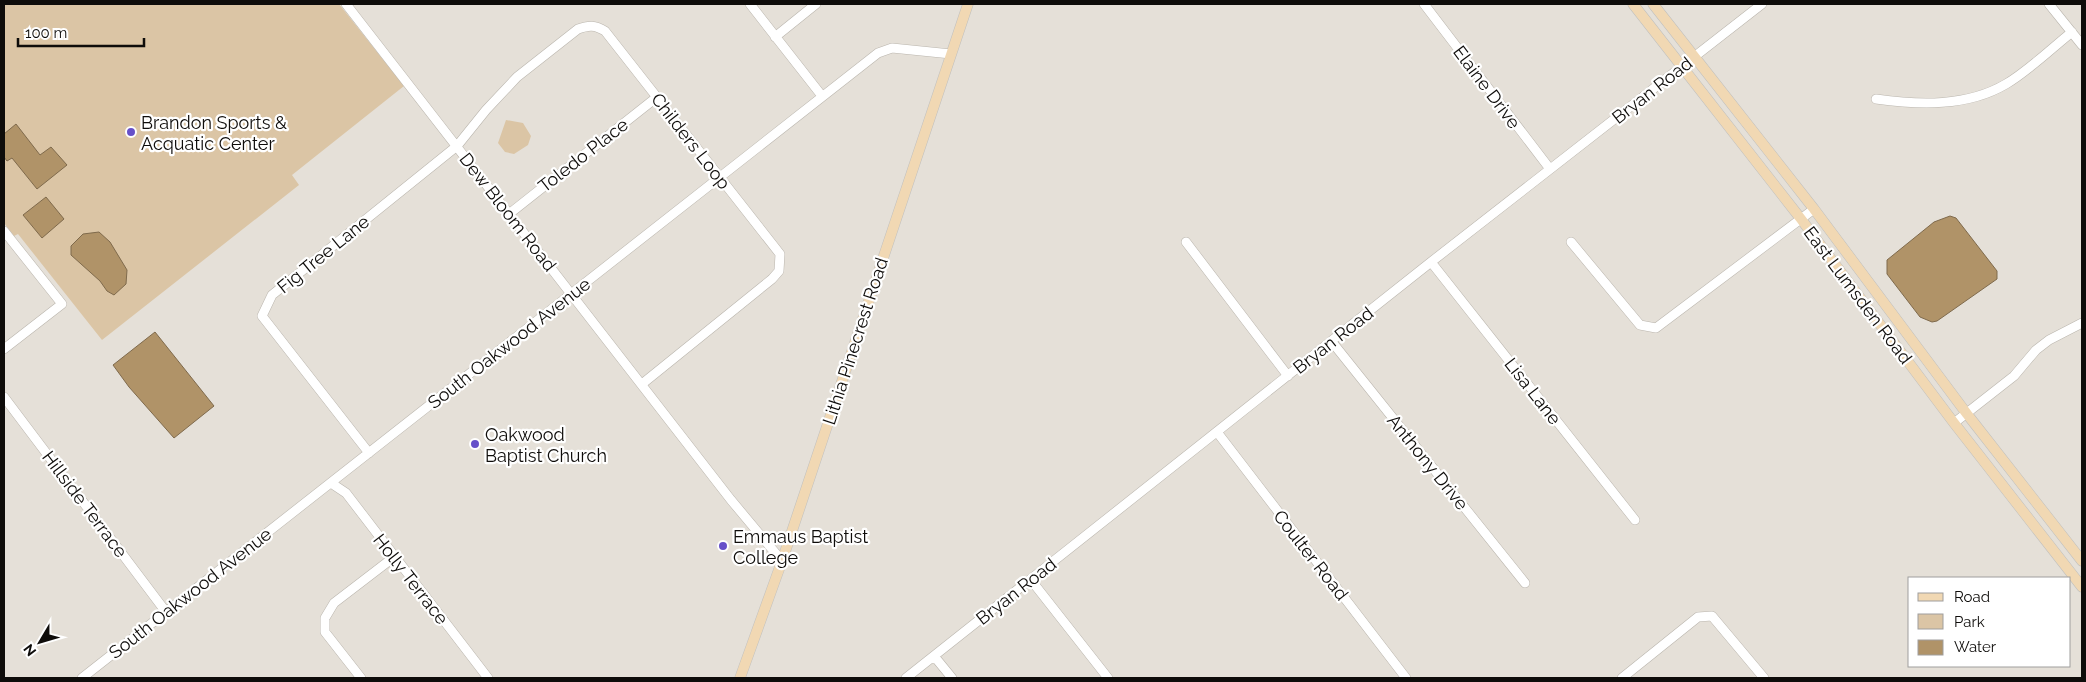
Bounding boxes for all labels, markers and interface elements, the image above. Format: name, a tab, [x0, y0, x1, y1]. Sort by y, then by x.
scale bar	[18, 15, 144, 47]
text: 100 m	[25, 24, 67, 42]
street label: Elaine Drive	[1449, 41, 1525, 133]
street label: Bryan Road	[1608, 52, 1696, 128]
street label: Childers Loop	[647, 89, 735, 193]
place label: Brandon Sports & Acquatic Center	[141, 112, 287, 154]
street label: Toledo Place	[534, 113, 632, 196]
marker: Brandon Sports & Acquatic Center	[125, 126, 137, 138]
street label: Dew Bloom Road	[455, 149, 561, 275]
street label: Fig Tree Lane	[273, 210, 374, 297]
street label: East Lumsden Road	[1800, 222, 1916, 368]
street label: Lithia Pinecrest Road	[818, 255, 892, 427]
street label: South Oakwood Avenue	[424, 273, 595, 413]
street label: Bryan Road	[1289, 302, 1377, 378]
street label: Lisa Lane	[1500, 353, 1566, 429]
street label: Anthony Drive	[1383, 410, 1473, 514]
place label: Oakwood Baptist Church	[485, 424, 607, 466]
marker: Oakwood Baptist Church	[469, 438, 481, 450]
street label: Hillside Terrace	[38, 447, 132, 562]
street label: Coulter Road	[1269, 506, 1353, 604]
street label: South Oakwood Avenue	[105, 523, 276, 663]
place label: Emmaus Baptist College	[733, 526, 868, 568]
street label: Holly Terrace	[369, 530, 453, 629]
marker: Emmaus Baptist College	[717, 540, 729, 552]
street label: Bryan Road	[972, 553, 1060, 629]
legend	[1908, 577, 2071, 667]
text: Road	[1954, 588, 1990, 606]
text: Park	[1954, 613, 1985, 631]
north arrow	[15, 617, 65, 667]
text: Water	[1954, 638, 1997, 656]
text: N	[20, 641, 39, 659]

